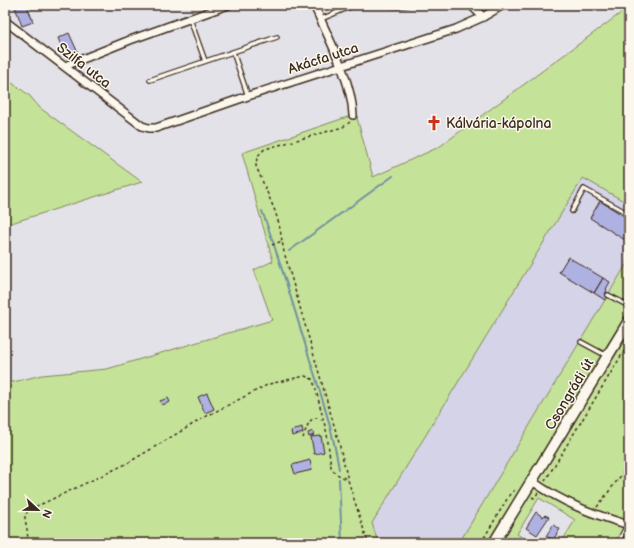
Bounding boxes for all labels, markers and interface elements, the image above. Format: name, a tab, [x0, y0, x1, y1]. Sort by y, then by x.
street label: Szilfa utca	[53, 39, 114, 92]
street label: Akácfa utca	[286, 39, 361, 78]
church icon: Kálvária-kápolna	[425, 114, 443, 132]
place label: Kálvária-kápolna	[446, 115, 551, 132]
street label: Csongrádi út	[541, 355, 598, 433]
north arrow	[18, 490, 58, 530]
text: N	[39, 507, 54, 520]

